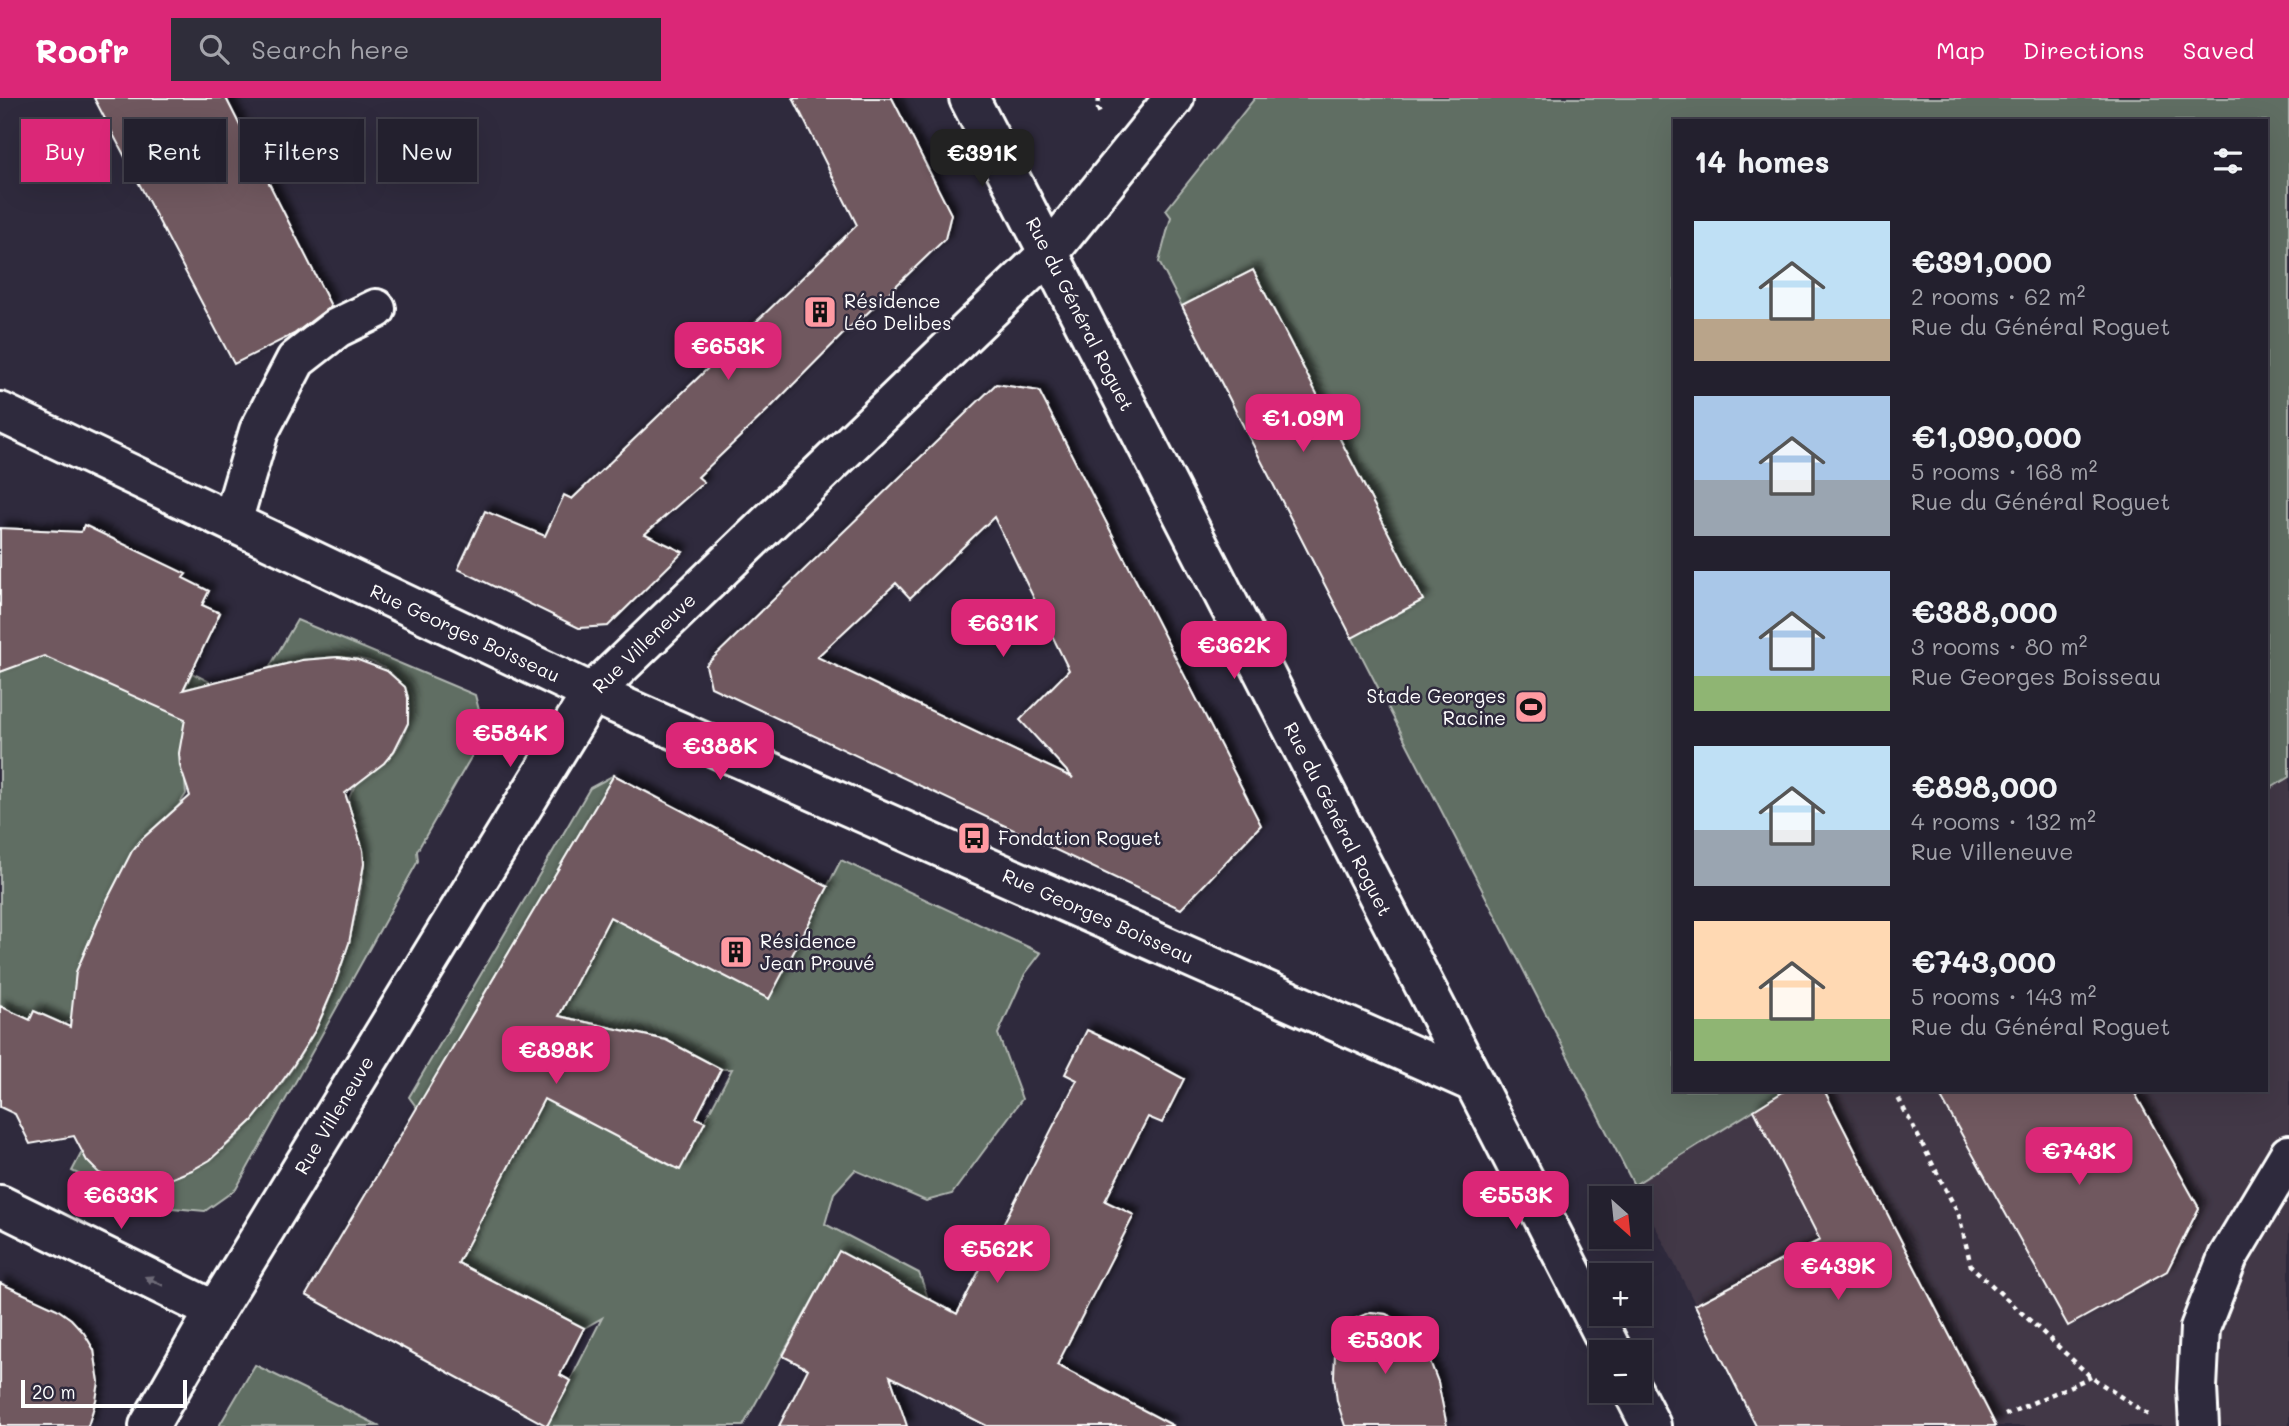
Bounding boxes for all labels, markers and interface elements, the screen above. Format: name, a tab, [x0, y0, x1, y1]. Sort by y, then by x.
search box	[171, 18, 661, 81]
text: Roofr	[35, 28, 129, 71]
icon: search	[195, 30, 233, 68]
text: Search here	[251, 32, 409, 66]
text: Map	[1936, 34, 1985, 65]
text: Directions	[2023, 34, 2145, 65]
text: Saved	[2183, 34, 2254, 65]
chip: Buy	[21, 119, 110, 182]
chip: Rent	[124, 119, 226, 182]
chip: Filters	[240, 119, 364, 182]
chip: New	[378, 119, 477, 182]
pin: €391K	[933, 130, 1031, 189]
text: €391K	[946, 137, 1018, 167]
text: 14 homes	[1694, 141, 1830, 181]
icon: filters	[2209, 142, 2247, 180]
street label: Rue du Général Roguet	[1021, 213, 1140, 415]
text: €391,000	[1911, 241, 2052, 281]
icon: home	[1750, 249, 1834, 333]
text: 2 rooms · 62 m²	[1911, 281, 2085, 311]
place label: Résidence Léo Delibes	[844, 288, 952, 335]
building icon: Résidence Léo Delibes	[801, 293, 839, 331]
text: Rue du Général Roguet	[1911, 311, 2170, 341]
pin: €653K	[679, 322, 777, 382]
text: €653K	[691, 330, 765, 360]
pin: €1.09M	[1246, 394, 1360, 454]
text: €1.09M	[1261, 402, 1345, 432]
text: €1,090,000	[1911, 416, 2082, 456]
icon: home	[1750, 424, 1834, 508]
text: 5 rooms · 168 m²	[1911, 456, 2097, 486]
text: Rue du Général Roguet	[1911, 486, 2170, 516]
street label: Rue Georges Boisseau	[366, 578, 564, 688]
street label: Rue Villeneuve	[587, 587, 701, 698]
text: €388,000	[1911, 591, 2058, 631]
icon: home	[1750, 599, 1834, 683]
pin: €631K	[954, 600, 1052, 659]
text: €631K	[967, 607, 1039, 637]
pin: €362K	[1185, 622, 1283, 681]
text: €362K	[1197, 629, 1271, 659]
text: 3 rooms · 80 m²	[1911, 631, 2087, 661]
text: Rue Georges Boisseau	[1911, 661, 2161, 691]
place label: Stade Georges Racine	[1367, 683, 1506, 730]
sports icon: Stade Georges Racine	[1512, 688, 1550, 726]
pin: €584K	[461, 710, 559, 769]
text: €584K	[472, 717, 548, 747]
street label: Rue du Général Roguet	[1279, 718, 1398, 920]
pin: €388K	[671, 722, 769, 782]
text: €388K	[682, 730, 758, 760]
text: €898,000	[1911, 766, 2058, 806]
icon: home	[1750, 774, 1834, 858]
text: 4 rooms · 132 m²	[1911, 806, 2096, 836]
bus stop icon: Fondation Roguet	[955, 819, 993, 857]
place label: Fondation Roguet	[998, 825, 1161, 850]
text: Rue Villeneuve	[1911, 836, 2074, 866]
street label: Rue Georges Boisseau	[999, 862, 1198, 969]
place label: Résidence Jean Prouvé	[760, 928, 875, 975]
building icon: Résidence Jean Prouvé	[717, 933, 755, 971]
text: €743,000	[1911, 941, 2056, 981]
icon: home	[1750, 949, 1834, 1033]
text: 5 rooms · 143 m²	[1911, 981, 2097, 1011]
text: Rue du Général Roguet	[1911, 1011, 2170, 1041]
pin: €898K	[507, 1026, 605, 1086]
text: €898K	[518, 1034, 594, 1064]
street label: Rue Villeneuve	[288, 1051, 379, 1179]
pin: €743K	[2030, 1128, 2128, 1187]
text: €743K	[2042, 1135, 2116, 1165]
pin: €633K	[72, 1172, 170, 1231]
pin: €553K	[1467, 1172, 1565, 1231]
text: €633K	[83, 1179, 159, 1209]
text: €553K	[1479, 1179, 1553, 1209]
north arrow	[1589, 1186, 1652, 1250]
map controls	[1589, 1186, 1652, 1403]
pin: €562K	[948, 1226, 1046, 1285]
text: €562K	[960, 1233, 1034, 1263]
pin: €439K	[1789, 1242, 1887, 1302]
text: €439K	[1800, 1250, 1876, 1280]
button: +	[1589, 1263, 1652, 1326]
one-way arrow	[144, 1275, 164, 1286]
pin: €530K	[1336, 1316, 1434, 1376]
text: €530K	[1347, 1324, 1423, 1354]
button: −	[1589, 1340, 1652, 1403]
scale bar	[21, 1377, 187, 1409]
text: 20 m	[32, 1379, 76, 1404]

